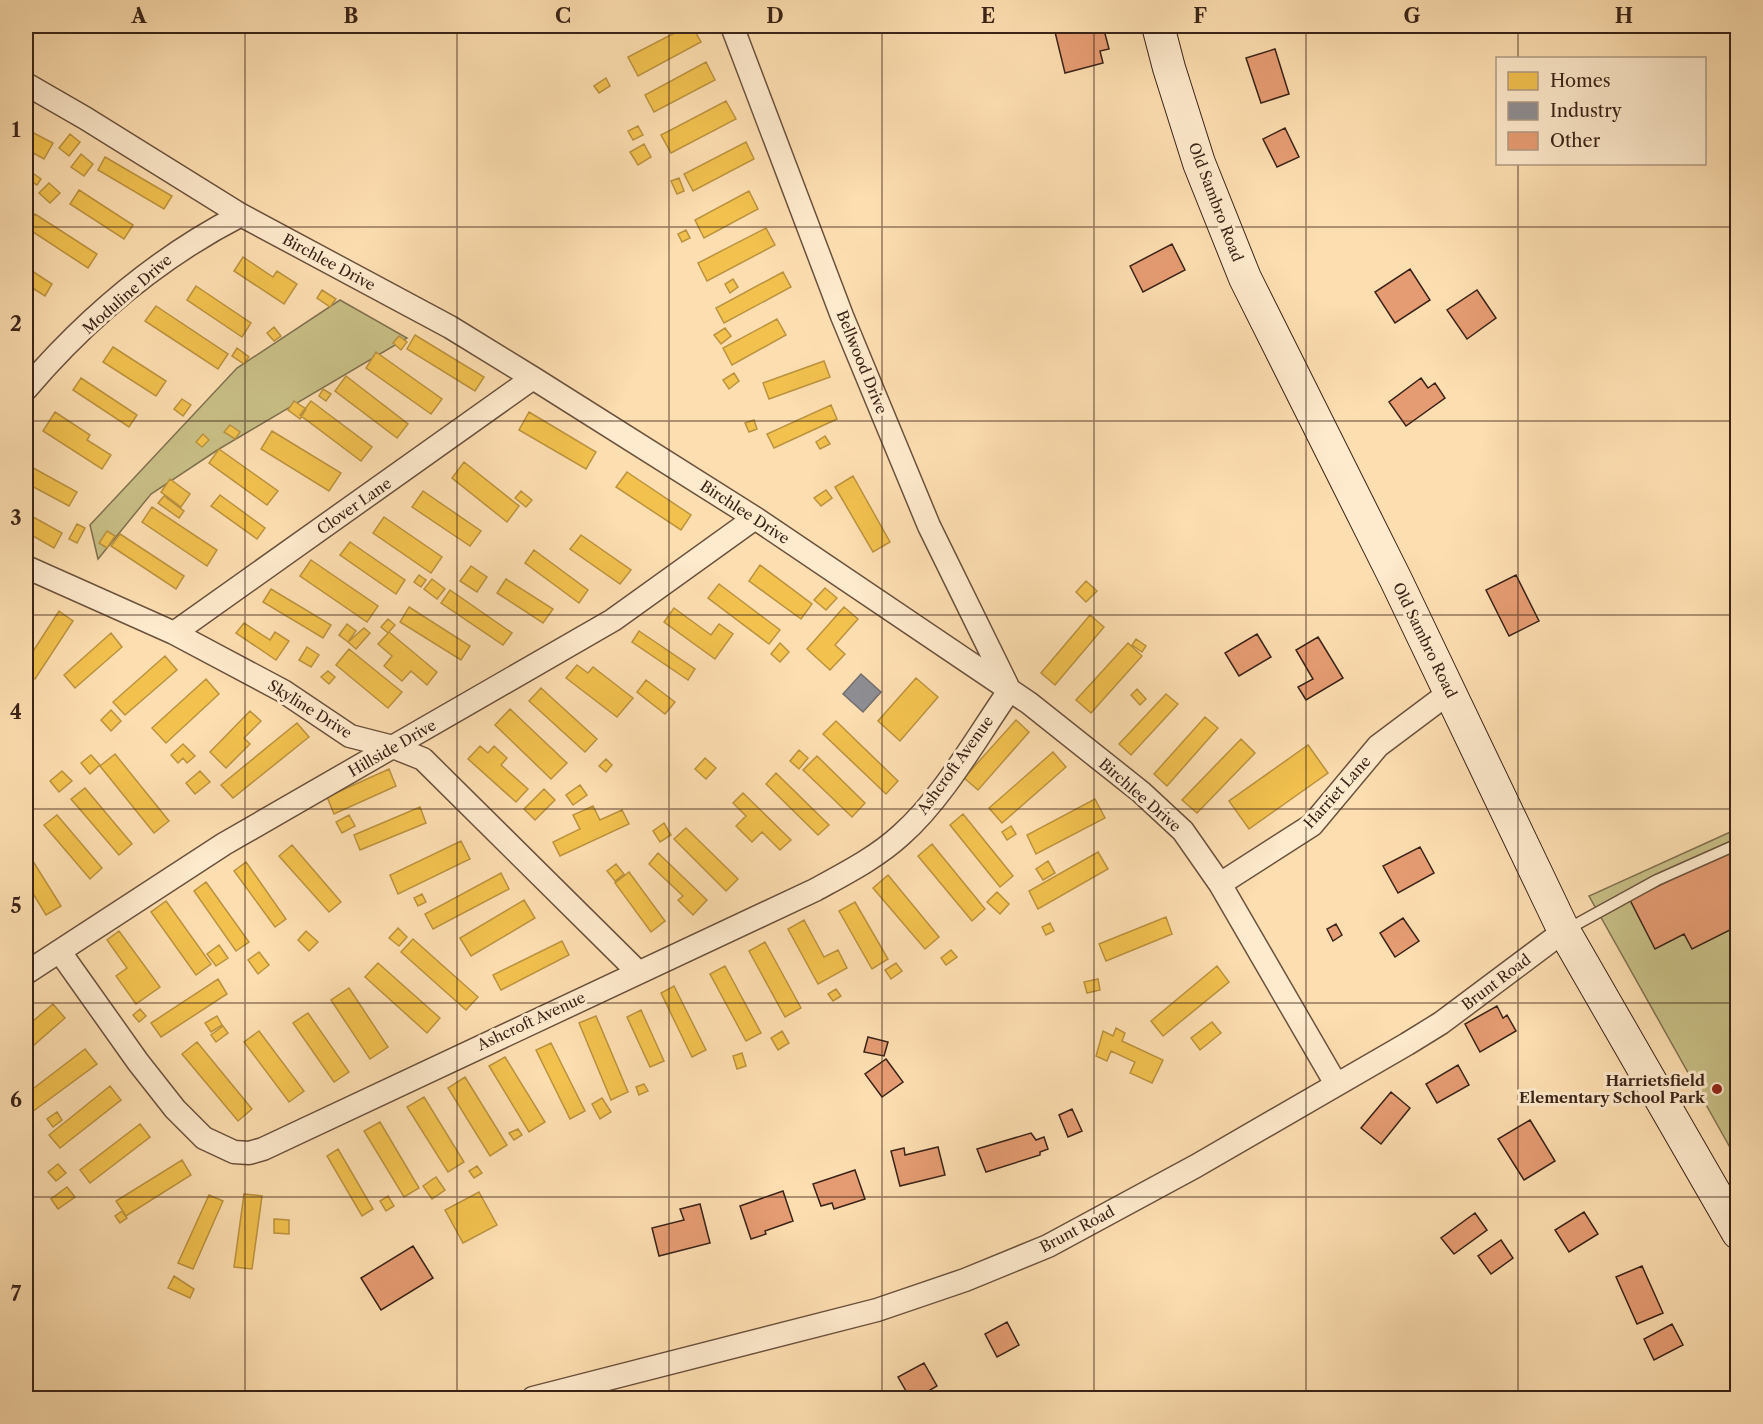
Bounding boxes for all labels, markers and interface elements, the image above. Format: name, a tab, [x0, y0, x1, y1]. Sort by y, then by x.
text: A	[130, 4, 147, 28]
text: B	[344, 4, 359, 28]
text: C	[555, 4, 571, 28]
text: D	[766, 4, 784, 28]
text: E	[981, 4, 995, 28]
text: F	[1193, 4, 1207, 28]
text: G	[1404, 4, 1421, 28]
text: H	[1615, 4, 1633, 28]
legend	[1496, 57, 1706, 165]
text: Homes	[1550, 70, 1611, 92]
text: Industry	[1550, 100, 1623, 122]
text: 1	[12, 118, 21, 142]
text: Other	[1550, 130, 1601, 152]
street label: Old Sambro Road	[1185, 140, 1247, 264]
street label: Birchlee Drive	[279, 230, 379, 294]
street label: Moduline Drive	[78, 250, 176, 338]
street label: Bellwood Drive	[833, 307, 891, 417]
text: 2	[10, 312, 22, 336]
street label: Clover Lane	[313, 473, 395, 539]
street label: Birchlee Drive	[697, 476, 793, 548]
text: 3	[10, 506, 22, 530]
street label: Old Sambro Road	[1389, 579, 1461, 701]
street label: Skyline Drive	[264, 676, 356, 742]
text: 4	[10, 700, 22, 724]
street label: Ashcroft Avenue	[912, 712, 997, 819]
street label: Hillside Drive	[345, 715, 439, 781]
street label: Harriet Lane	[1299, 752, 1375, 832]
street label: Birchlee Drive	[1095, 754, 1185, 836]
text: 5	[10, 894, 22, 918]
street label: Brunt Road	[1458, 950, 1534, 1014]
street label: Ashcroft Avenue	[473, 988, 588, 1055]
place label: Harrietsfield Elementary School Park	[1519, 1071, 1706, 1107]
marker: Harrietsfield Elementary School Park	[1710, 1082, 1724, 1096]
text: 6	[10, 1088, 22, 1112]
street label: Brunt Road	[1036, 1201, 1118, 1257]
text: 7	[11, 1282, 22, 1306]

